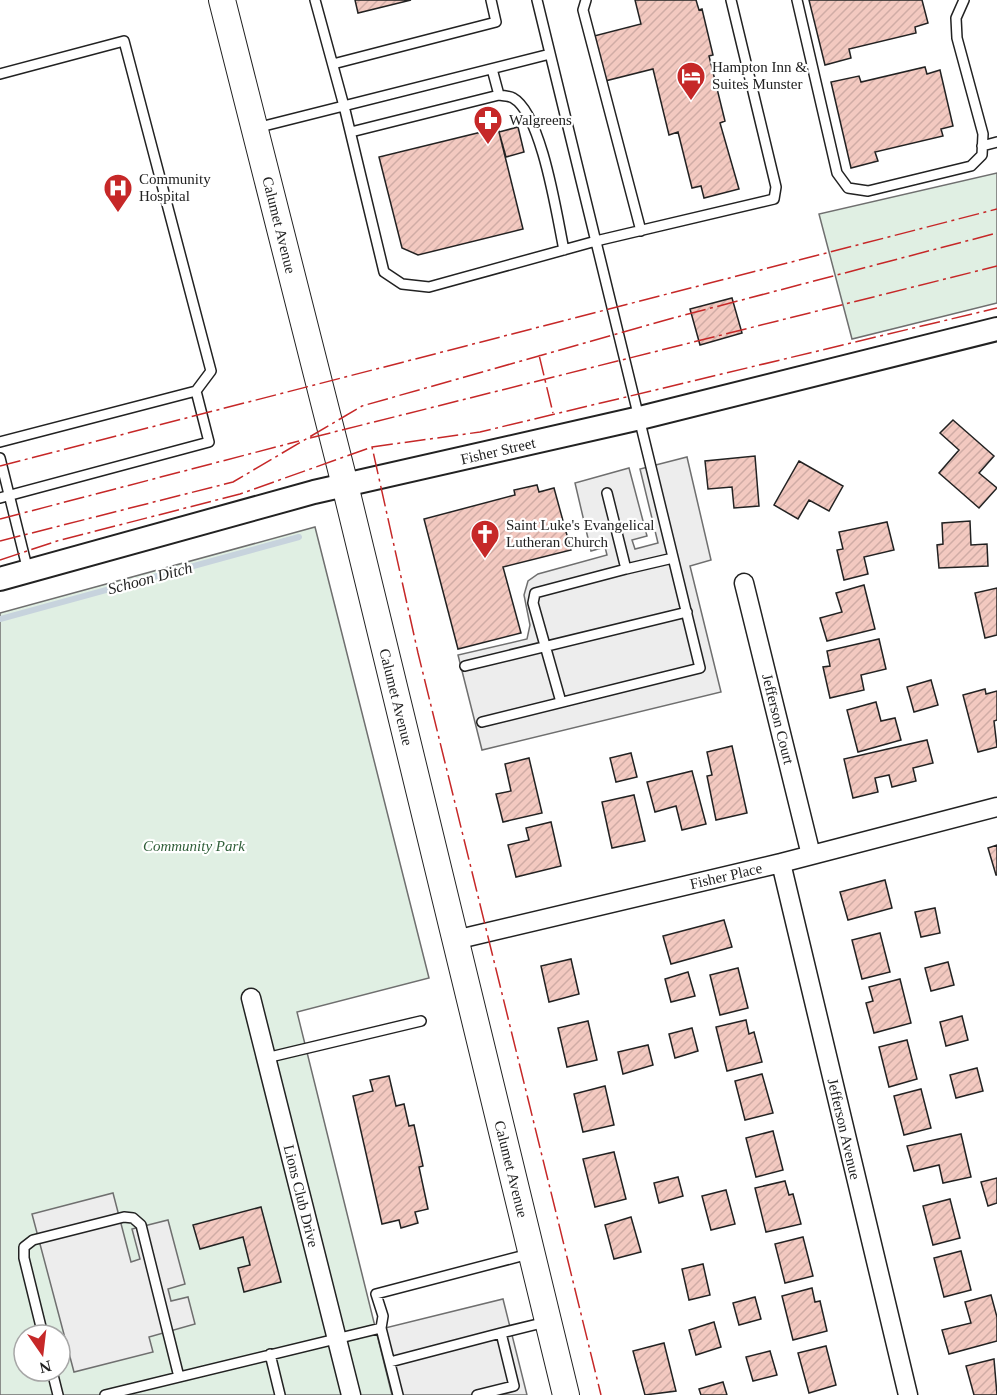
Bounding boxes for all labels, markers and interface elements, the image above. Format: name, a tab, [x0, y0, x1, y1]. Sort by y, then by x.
place label: Hampton Inn & Suites Munster	[712, 59, 807, 92]
hotel icon: Hampton Inn & Suites Munster	[675, 60, 707, 102]
pharmacy icon: Walgreens	[472, 104, 504, 146]
place label: Walgreens	[509, 112, 572, 128]
place label: Community Hospital	[139, 171, 211, 204]
hospital icon: Community Hospital	[102, 172, 134, 214]
street label: Calumet Avenue	[259, 175, 299, 275]
street label: Fisher Street	[459, 434, 538, 467]
place label: Saint Luke's Evangelical Lutheran Church	[506, 517, 655, 550]
church icon: Saint Luke's Evangelical Lutheran Church	[469, 518, 501, 560]
water label: Schoon Ditch	[106, 559, 194, 597]
street label: Calumet Avenue	[376, 647, 416, 747]
street label: Jefferson Court	[759, 672, 797, 767]
park label: Community Park	[143, 838, 245, 854]
street label: Fisher Place	[688, 860, 764, 892]
street label: Jefferson Avenue	[825, 1077, 863, 1181]
street label: Calumet Avenue	[491, 1119, 531, 1219]
street label: Lions Club Drive	[281, 1143, 322, 1249]
north arrow	[12, 1323, 72, 1383]
text: N	[37, 1357, 53, 1377]

